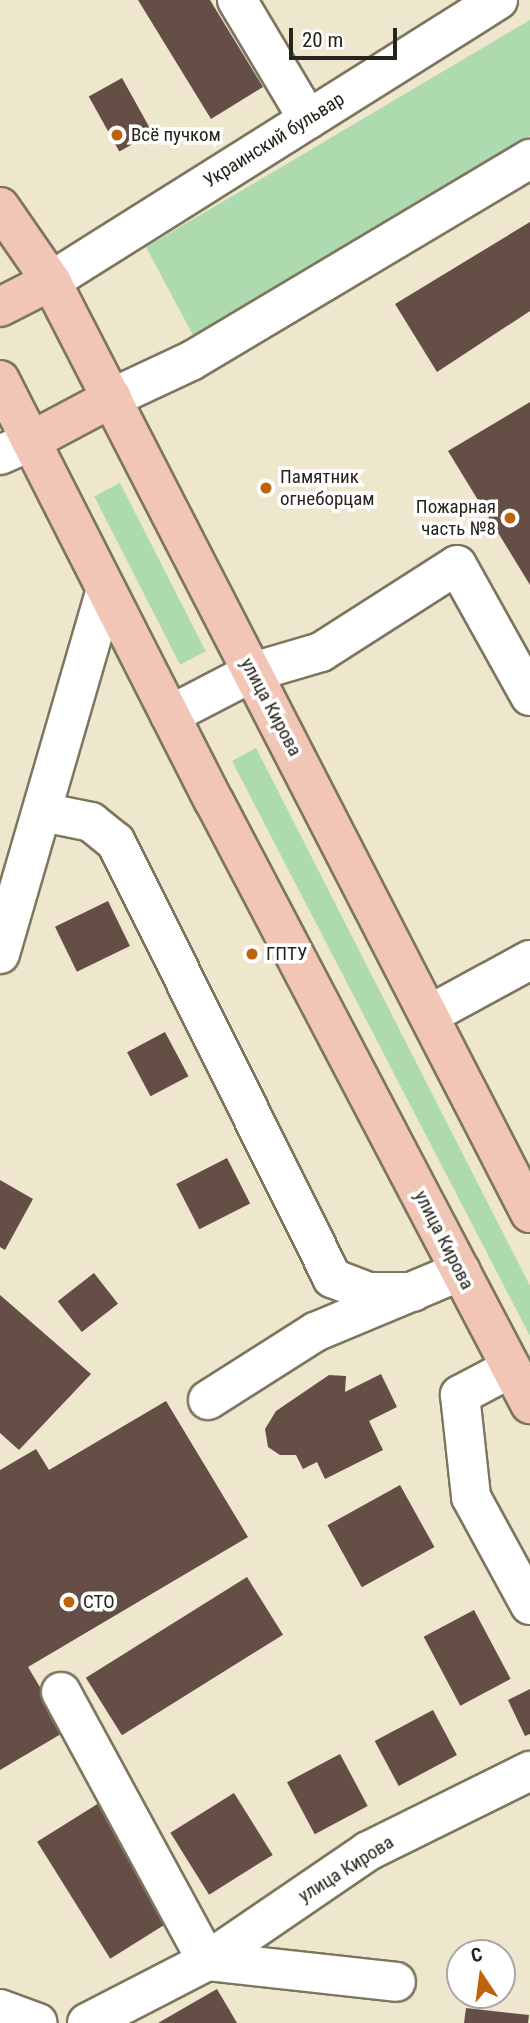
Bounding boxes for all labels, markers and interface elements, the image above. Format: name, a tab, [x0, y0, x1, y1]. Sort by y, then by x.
scale bar	[292, 14, 400, 58]
text: 20 m	[302, 28, 343, 52]
street label: Украинский бульвар	[199, 88, 349, 192]
place label: Всё пучком	[131, 124, 221, 146]
marker: Всё пучком	[109, 127, 125, 143]
place label: Памятник огнеборцам	[280, 466, 375, 510]
marker: Памятник огнеборцам	[258, 480, 274, 496]
place label: Пожарная часть №8	[416, 496, 496, 540]
marker: Пожарная часть №8	[502, 510, 518, 526]
street label: улица Кирова	[236, 654, 306, 760]
place label: ГПТУ	[266, 943, 307, 965]
marker: ГПТУ	[244, 946, 260, 962]
street label: улица Кирова	[409, 1187, 479, 1293]
place label: СТО	[83, 1591, 115, 1613]
marker: СТО	[61, 1594, 77, 1610]
street label: улица Кирова	[294, 1831, 398, 1907]
north arrow	[446, 1939, 516, 2009]
text: С	[469, 1943, 484, 1967]

